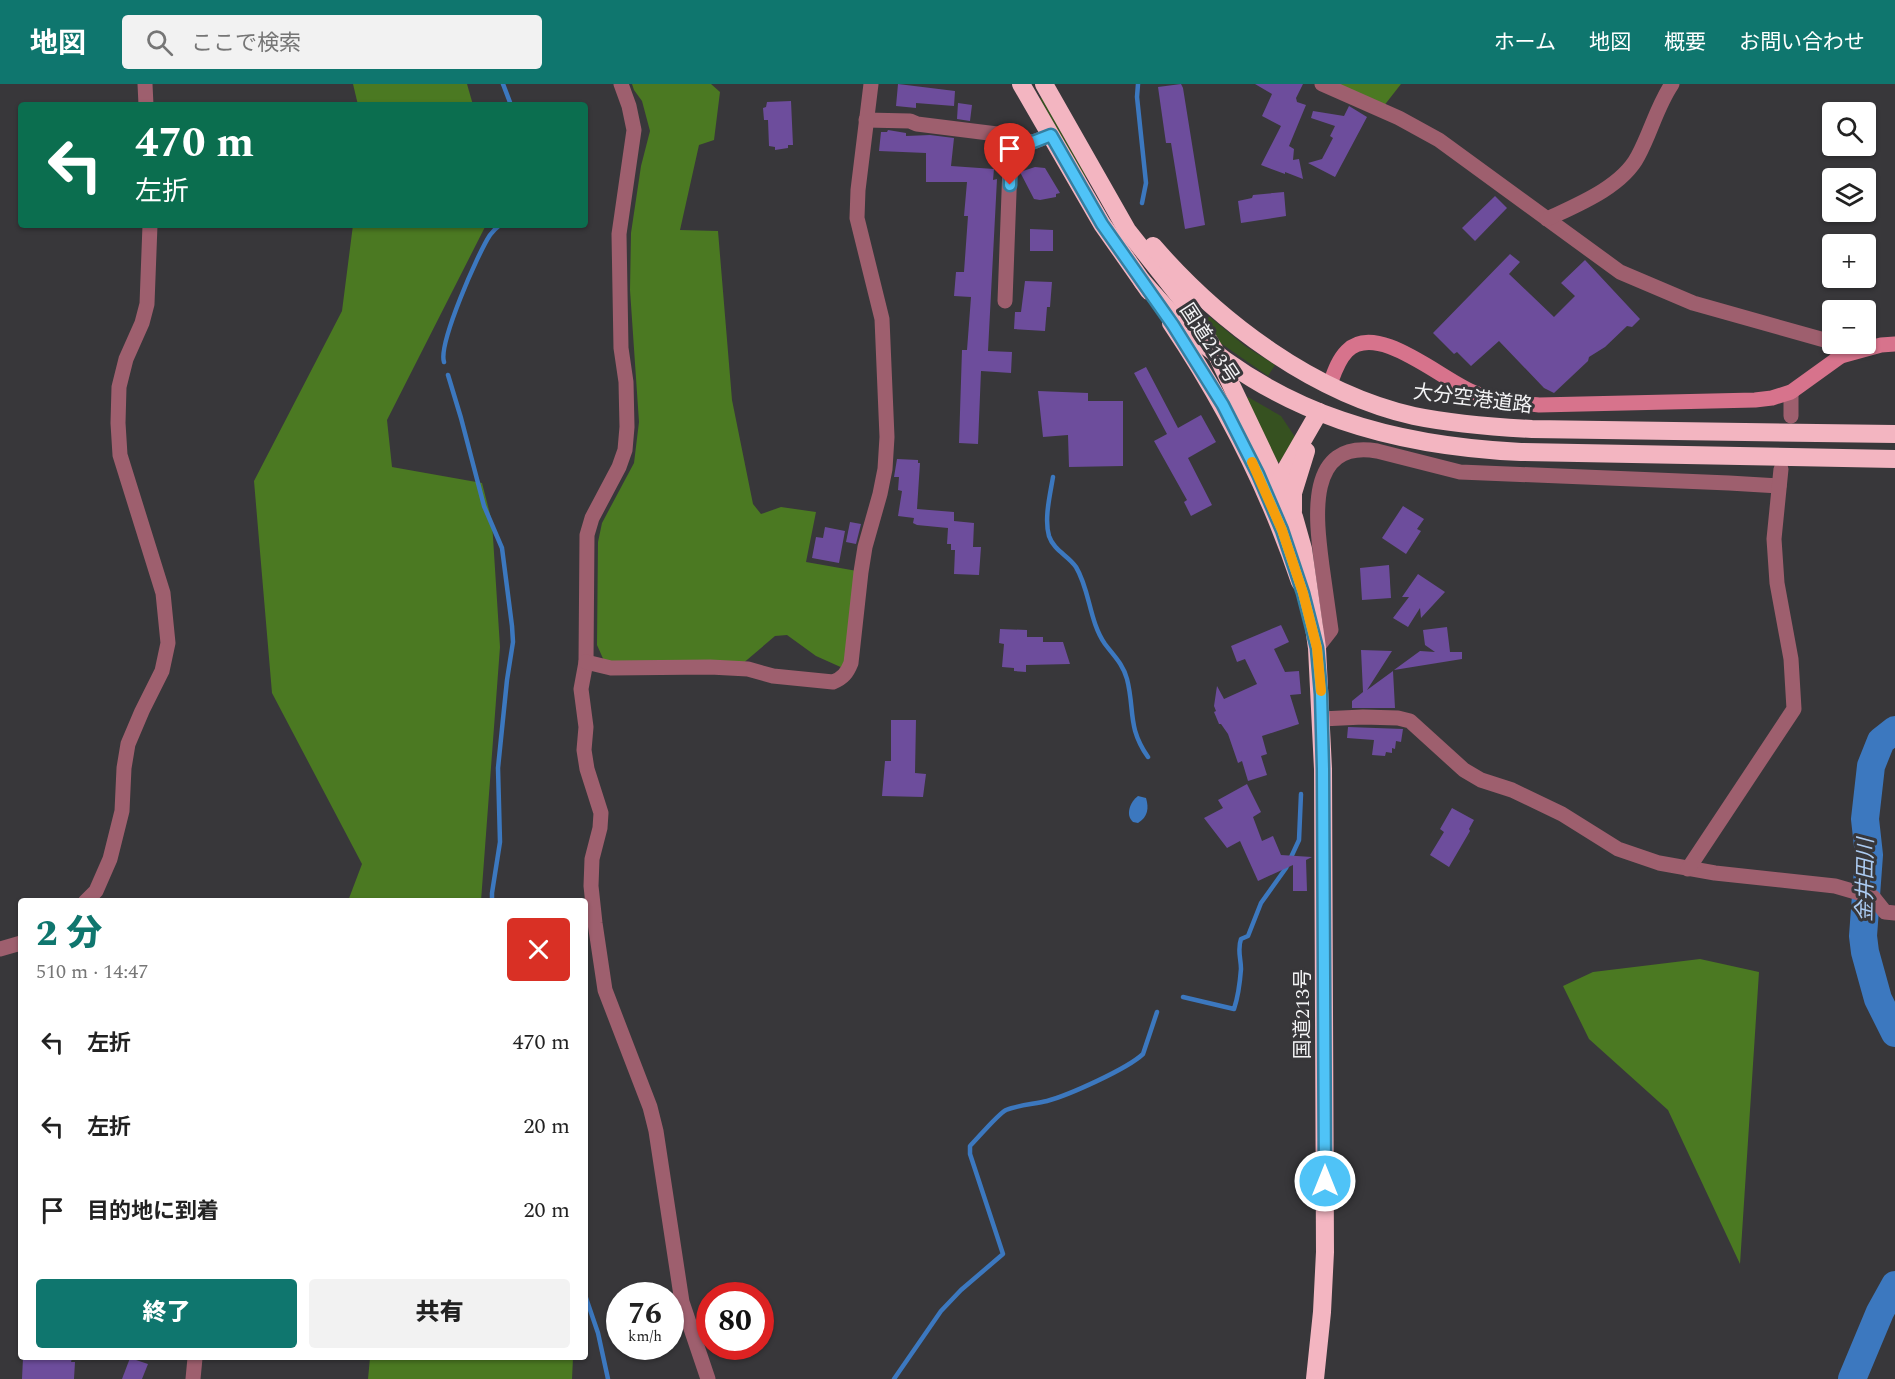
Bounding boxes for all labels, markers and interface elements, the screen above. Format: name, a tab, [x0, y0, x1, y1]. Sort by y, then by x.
search box	[122, 15, 542, 69]
text: 地図	[30, 22, 86, 65]
icon: search	[143, 26, 176, 59]
text: ここで検索	[191, 27, 301, 60]
text: ホーム	[1494, 27, 1556, 59]
text: 地図	[1589, 27, 1631, 59]
text: 概要	[1664, 27, 1706, 59]
text: お問い合わせ	[1739, 27, 1865, 59]
map controls	[1822, 102, 1876, 354]
button: search	[1822, 102, 1876, 156]
text: 470 m	[135, 112, 254, 175]
pin	[984, 123, 1035, 185]
icon: left	[36, 126, 114, 204]
icon: arrive	[993, 132, 1026, 165]
button: layers	[1822, 168, 1876, 222]
text: 左折	[135, 171, 189, 213]
button: +	[1822, 234, 1876, 288]
street label: 国道213号	[1172, 298, 1246, 389]
button: −	[1822, 300, 1876, 354]
street label: 大分空港道路	[1411, 377, 1534, 421]
water label: 金井田川	[1849, 836, 1883, 922]
text: 2 分	[36, 907, 103, 962]
button: close	[507, 918, 570, 981]
text: 510 m · 14:47	[36, 957, 148, 987]
street label: 国道213号	[1288, 969, 1318, 1059]
icon: left	[36, 1026, 69, 1059]
text: 470 m	[513, 1026, 570, 1059]
text: 左折	[87, 1027, 131, 1060]
icon: left	[36, 1110, 69, 1143]
text: 20 m	[524, 1110, 570, 1143]
text: 左折	[87, 1111, 131, 1144]
position arrow	[1293, 1149, 1357, 1213]
icon: arrive	[36, 1194, 69, 1227]
text: 20 m	[524, 1194, 570, 1227]
text: 目的地に到着	[87, 1195, 219, 1228]
button: 終了	[36, 1279, 297, 1348]
button: 共有	[309, 1279, 570, 1348]
speed limit sign: 80	[696, 1282, 774, 1360]
text: 76	[628, 1291, 662, 1337]
text: km/h	[628, 1325, 662, 1348]

